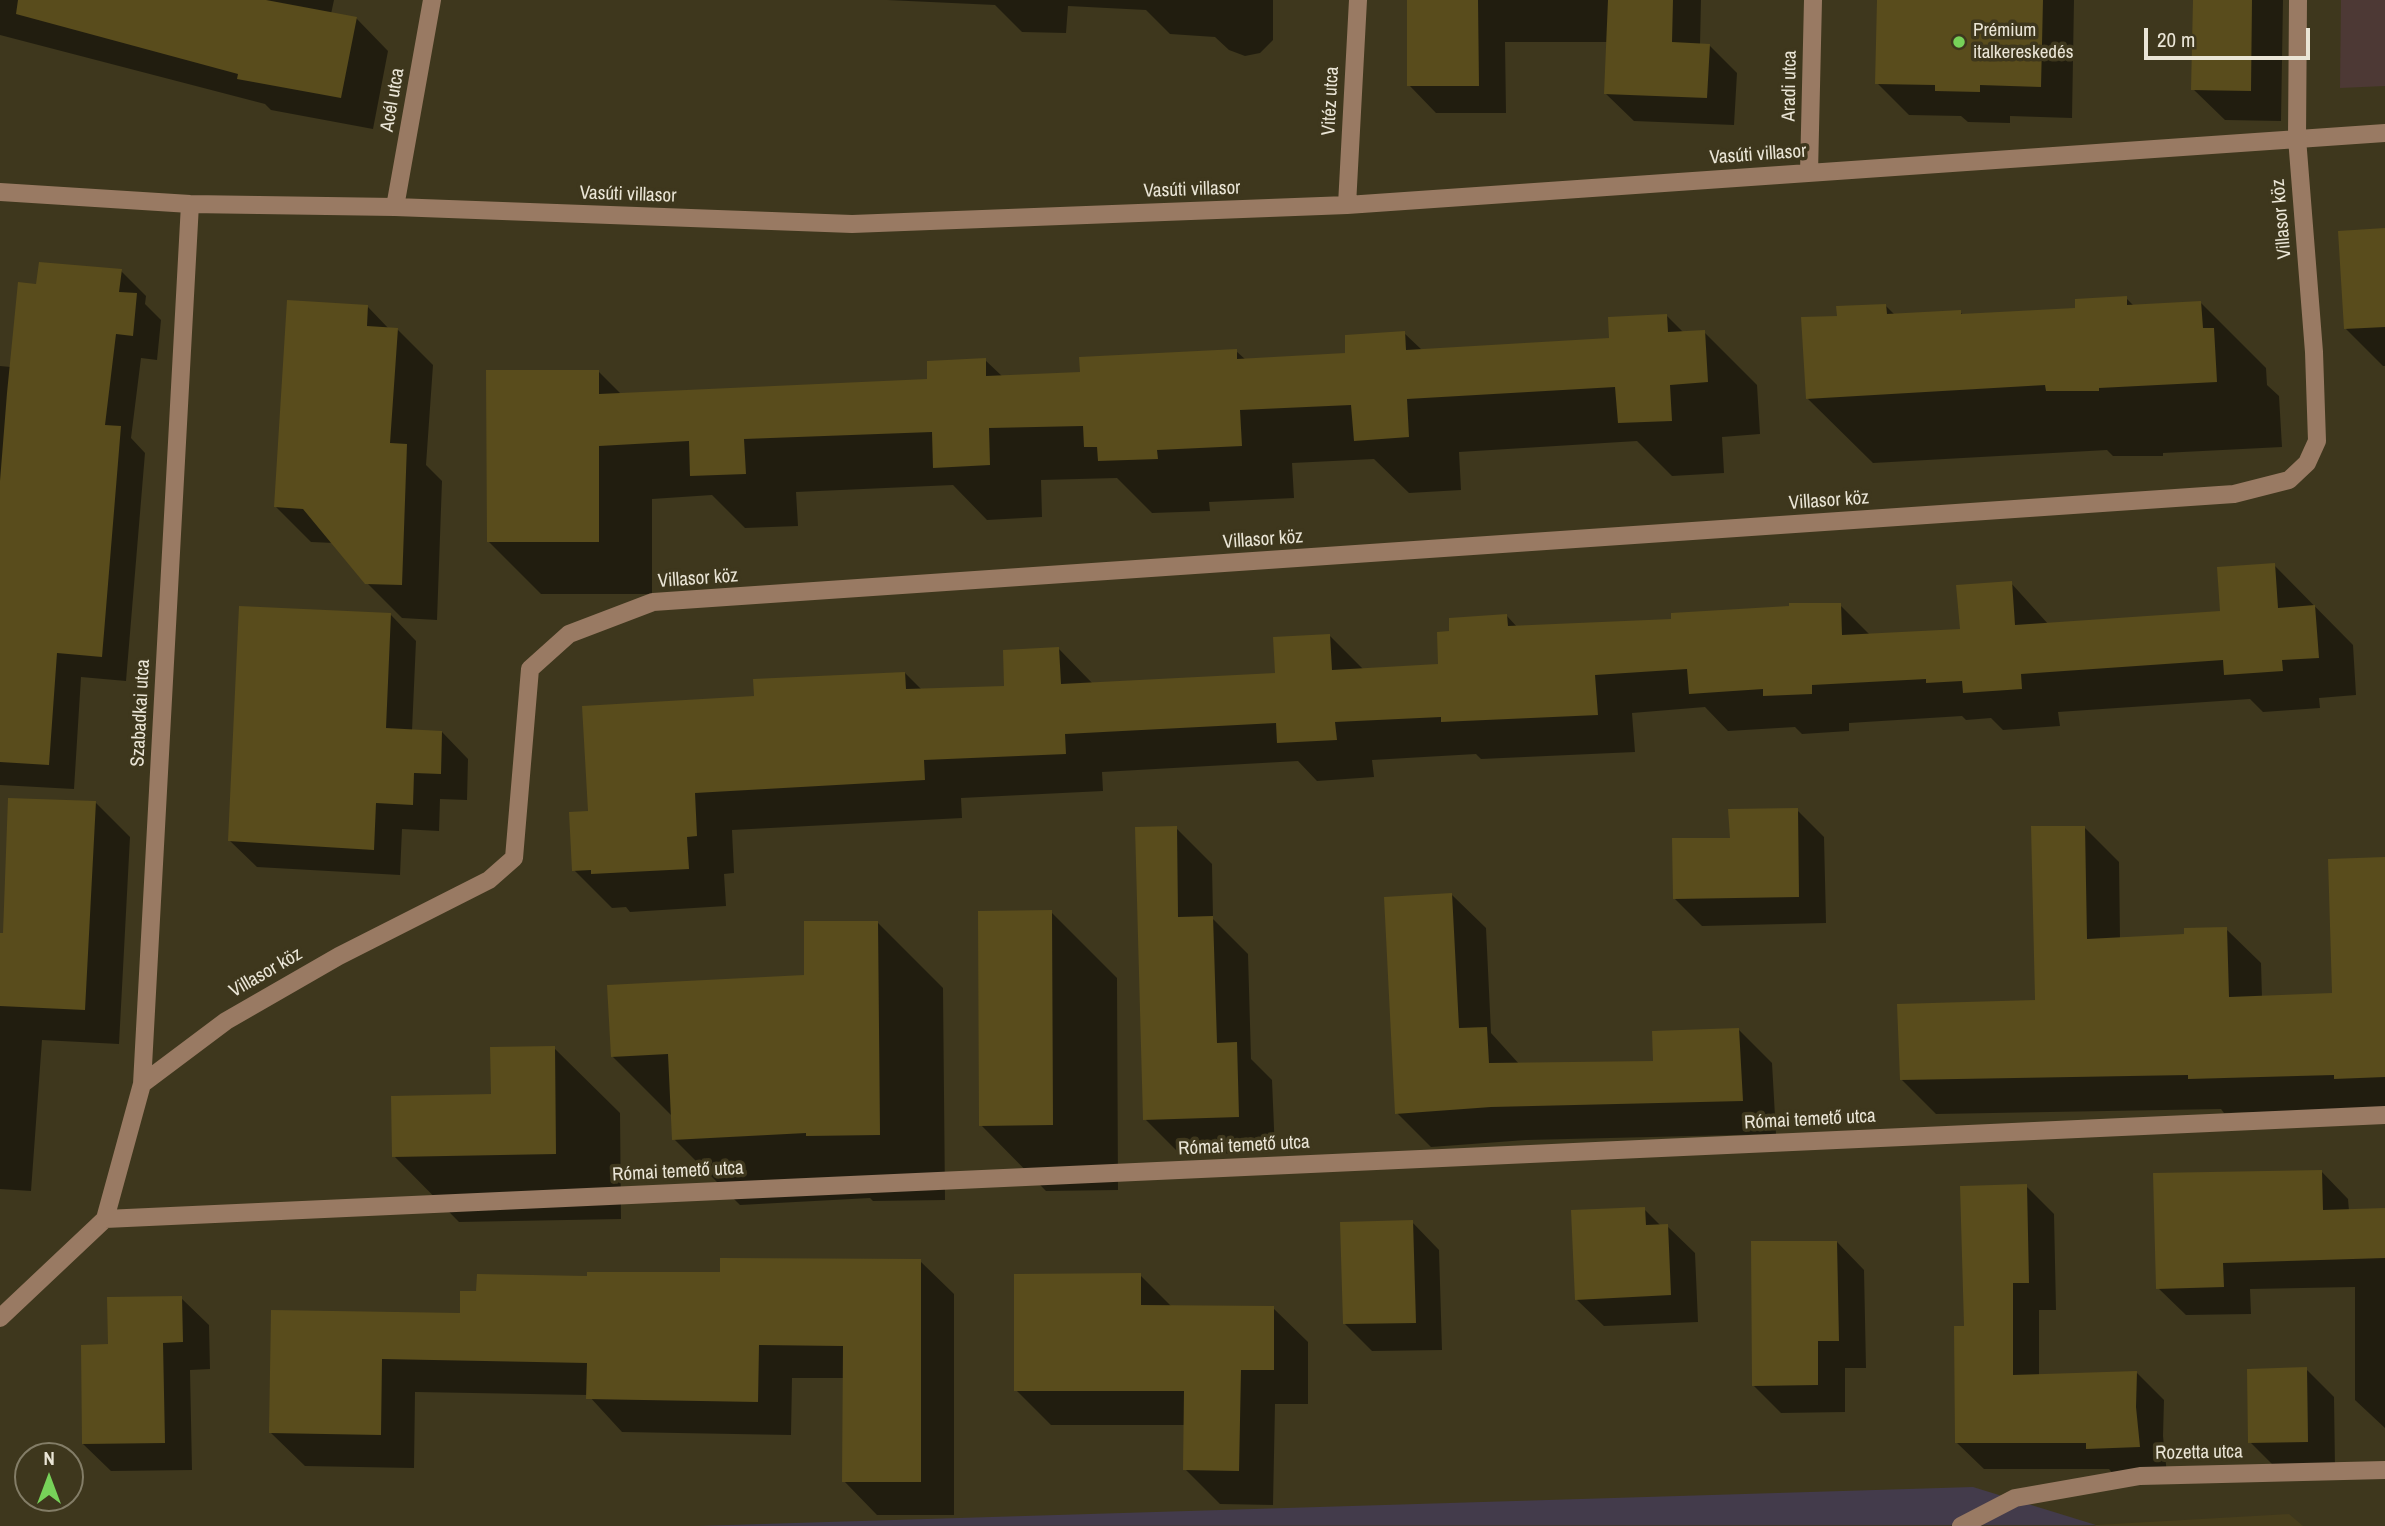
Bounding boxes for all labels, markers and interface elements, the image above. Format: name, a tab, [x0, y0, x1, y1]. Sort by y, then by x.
scale bar	[2147, 14, 2313, 58]
place label: Prémium italkereskedés	[1973, 20, 2073, 64]
text: 20 m	[2157, 25, 2195, 54]
marker: Prémium italkereskedés	[1951, 34, 1967, 50]
street label: Aradi utca	[1778, 50, 1802, 122]
street label: Acél utca	[376, 66, 410, 134]
street label: Vitéz utca	[1318, 66, 1344, 136]
street label: Vasúti villasor	[1709, 140, 1807, 170]
street label: Vasúti villasor	[1143, 177, 1241, 203]
street label: Villasor köz	[2267, 178, 2297, 260]
street label: Vasúti villasor	[579, 182, 677, 208]
street label: Villasor köz	[1788, 487, 1870, 515]
street label: Villasor köz	[1222, 526, 1304, 554]
street label: Villasor köz	[657, 565, 739, 593]
street label: Szabadkai utca	[127, 659, 155, 767]
street label: Villasor köz	[226, 943, 306, 1003]
street label: Római temető utca	[1744, 1105, 1876, 1135]
street label: Római temető utca	[1178, 1131, 1310, 1161]
street label: Római temető utca	[612, 1157, 744, 1187]
street label: Rozetta utca	[2155, 1441, 2243, 1465]
north arrow	[14, 1442, 84, 1512]
text: N	[43, 1445, 55, 1471]

